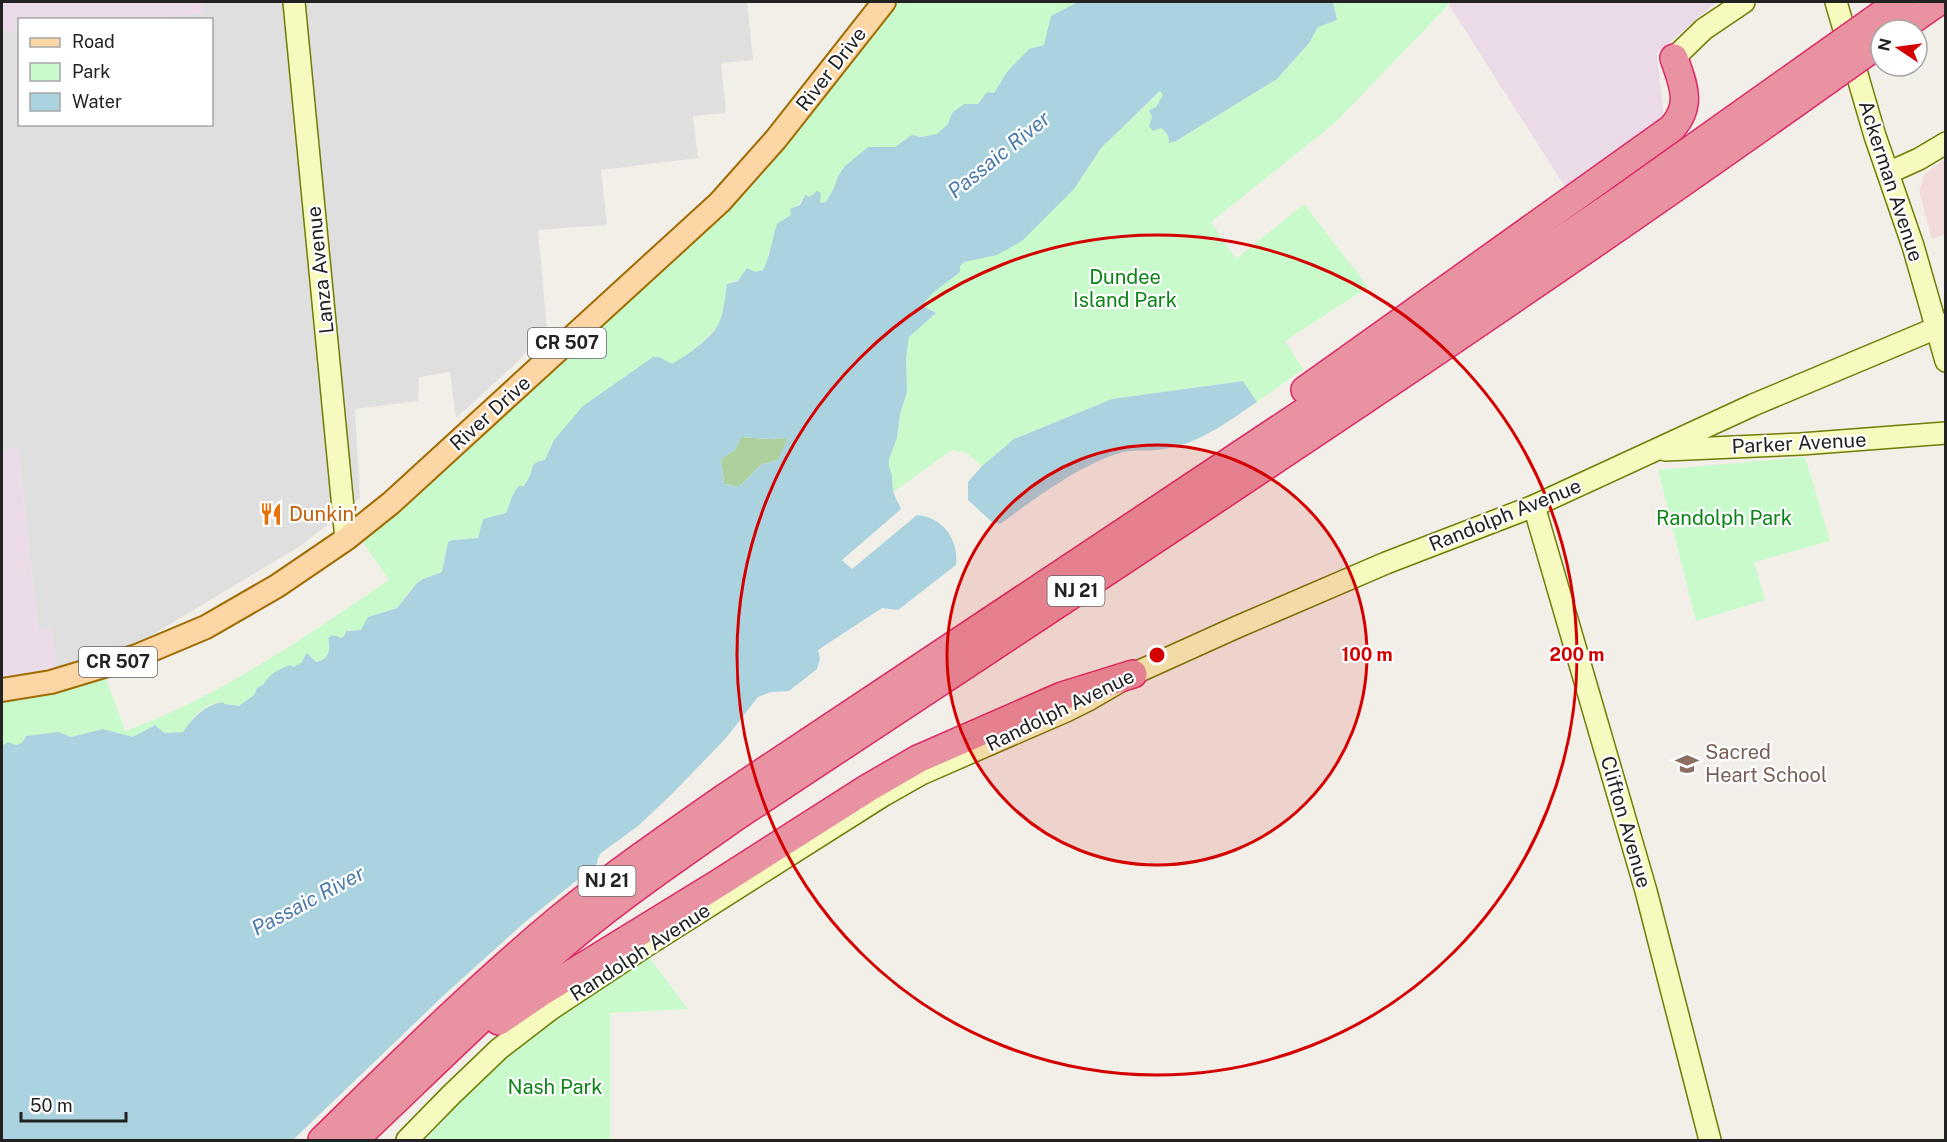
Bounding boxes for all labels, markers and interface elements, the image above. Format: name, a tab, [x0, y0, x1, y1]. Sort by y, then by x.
legend	[18, 18, 213, 126]
north arrow	[1869, 18, 1929, 78]
street label: River Drive	[791, 22, 871, 116]
text: Road	[72, 31, 115, 52]
text: N	[1874, 37, 1896, 53]
text: Park	[72, 61, 110, 82]
text: Water	[72, 91, 122, 112]
street label: Ackerman Avenue	[1854, 97, 1928, 265]
water label: Passaic River	[943, 105, 1056, 203]
street label: Lanza Avenue	[301, 205, 339, 335]
park label: Dundee Island Park	[1073, 265, 1177, 312]
road number: CR 507	[528, 328, 606, 358]
street label: River Drive	[445, 371, 535, 455]
street label: Parker Avenue	[1731, 427, 1867, 459]
street label: Randolph Avenue	[1425, 474, 1585, 556]
restaurant icon: Dunkin'	[258, 501, 284, 527]
place label: Dunkin'	[289, 502, 358, 526]
park label: Randolph Park	[1656, 506, 1792, 530]
road number: NJ 21	[1048, 576, 1104, 606]
text: 100 m	[1341, 644, 1393, 665]
text: 200 m	[1550, 644, 1604, 665]
centre of rings	[1147, 645, 1167, 665]
road number: CR 507	[79, 647, 157, 677]
street label: Randolph Avenue	[982, 664, 1138, 756]
place label: Sacred Heart School	[1705, 740, 1827, 787]
school or university icon: Sacred Heart School	[1674, 751, 1700, 777]
street label: Clifton Avenue	[1596, 753, 1656, 891]
water label: Passaic River	[247, 860, 369, 941]
road number: NJ 21	[578, 866, 636, 896]
street label: Randolph Avenue	[565, 898, 715, 1006]
park label: Nash Park	[507, 1075, 603, 1099]
scale bar	[21, 1085, 126, 1123]
text: 50 m	[30, 1095, 73, 1116]

